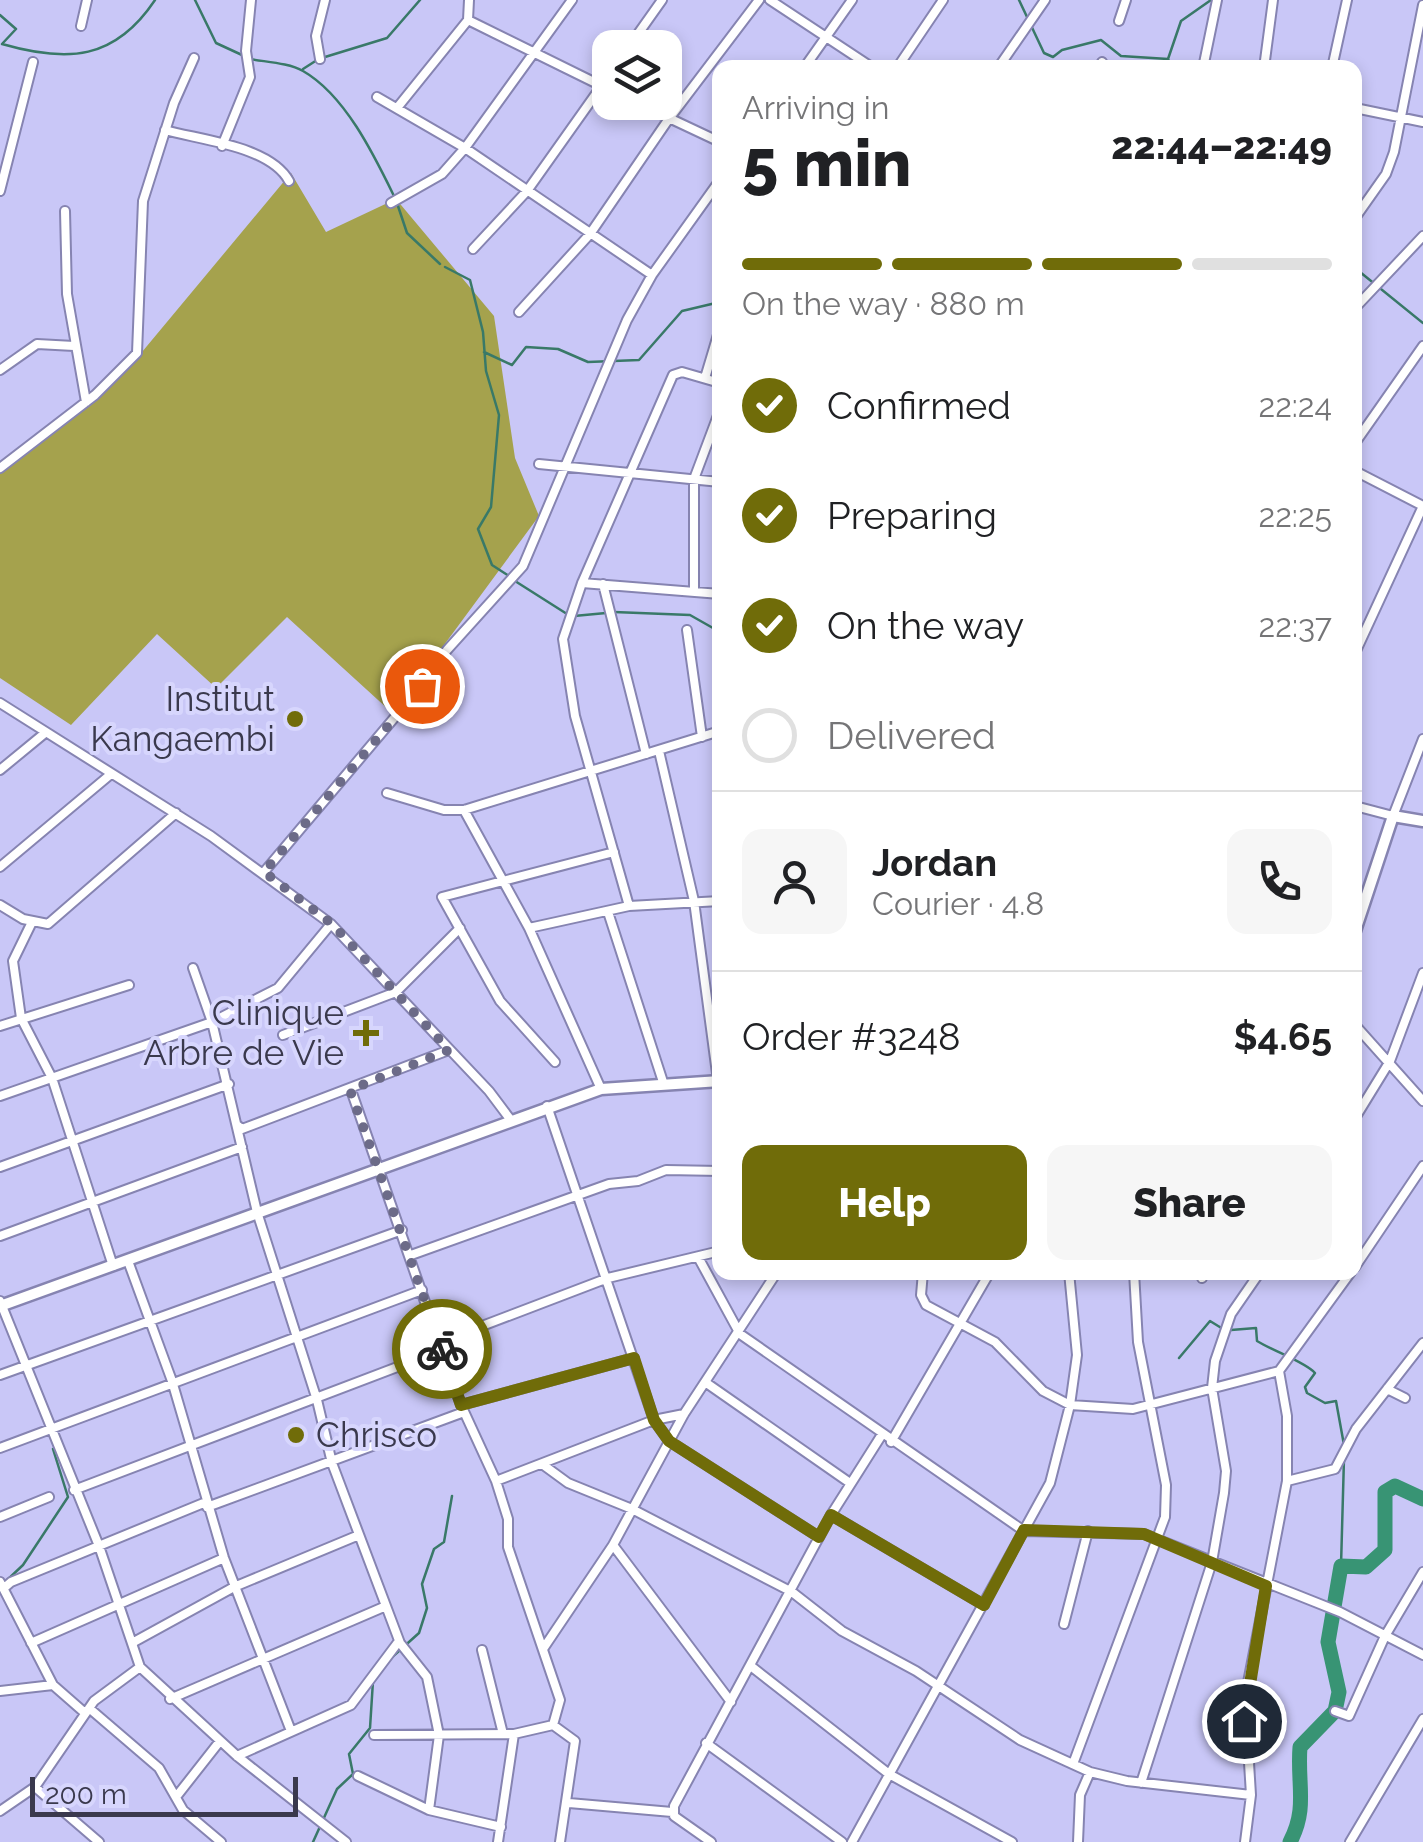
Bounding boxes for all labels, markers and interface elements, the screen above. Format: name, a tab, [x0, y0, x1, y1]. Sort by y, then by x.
map controls	[592, 30, 682, 120]
button: layers	[592, 30, 682, 120]
text: Arriving in	[742, 89, 889, 126]
text: 22:44–22:49	[1111, 123, 1332, 168]
text: 5 min	[742, 125, 912, 201]
text: On the way · 880 m	[742, 285, 1025, 322]
icon: check	[742, 378, 797, 433]
text: Confirmed	[827, 383, 1011, 428]
text: 22:24	[1258, 387, 1332, 424]
icon: check	[742, 488, 797, 543]
text: Preparing	[827, 493, 997, 538]
text: 22:25	[1259, 497, 1332, 534]
icon: check	[742, 598, 797, 653]
text: On the way	[827, 603, 1024, 648]
text: 22:37	[1259, 607, 1332, 644]
pin	[380, 644, 465, 729]
icon: bag	[395, 659, 450, 714]
place label: Institut Kangaembi	[90, 678, 275, 759]
marker: Institut Kangaembi	[284, 708, 306, 730]
text: Delivered	[827, 713, 996, 758]
button: person	[742, 829, 847, 934]
button: phone	[1227, 829, 1332, 934]
text: Jordan	[872, 840, 997, 885]
text: Courier · 4.8	[872, 885, 1044, 922]
place label: Clinique Arbre de Vie	[143, 992, 344, 1073]
text: Order #3248	[742, 1014, 961, 1059]
text: $4.65	[1234, 1014, 1332, 1059]
marker: Clinique Arbre de Vie	[353, 1020, 379, 1046]
button: Help	[742, 1145, 1027, 1260]
button: Share	[1047, 1145, 1332, 1260]
courier	[392, 1299, 492, 1399]
icon: bike	[415, 1322, 470, 1377]
place label: Chrisco	[316, 1414, 437, 1455]
marker: Chrisco	[285, 1424, 307, 1446]
pin	[1202, 1679, 1287, 1764]
icon: home	[1217, 1694, 1272, 1749]
scale bar	[30, 1772, 298, 1816]
text: 200 m	[45, 1778, 127, 1811]

